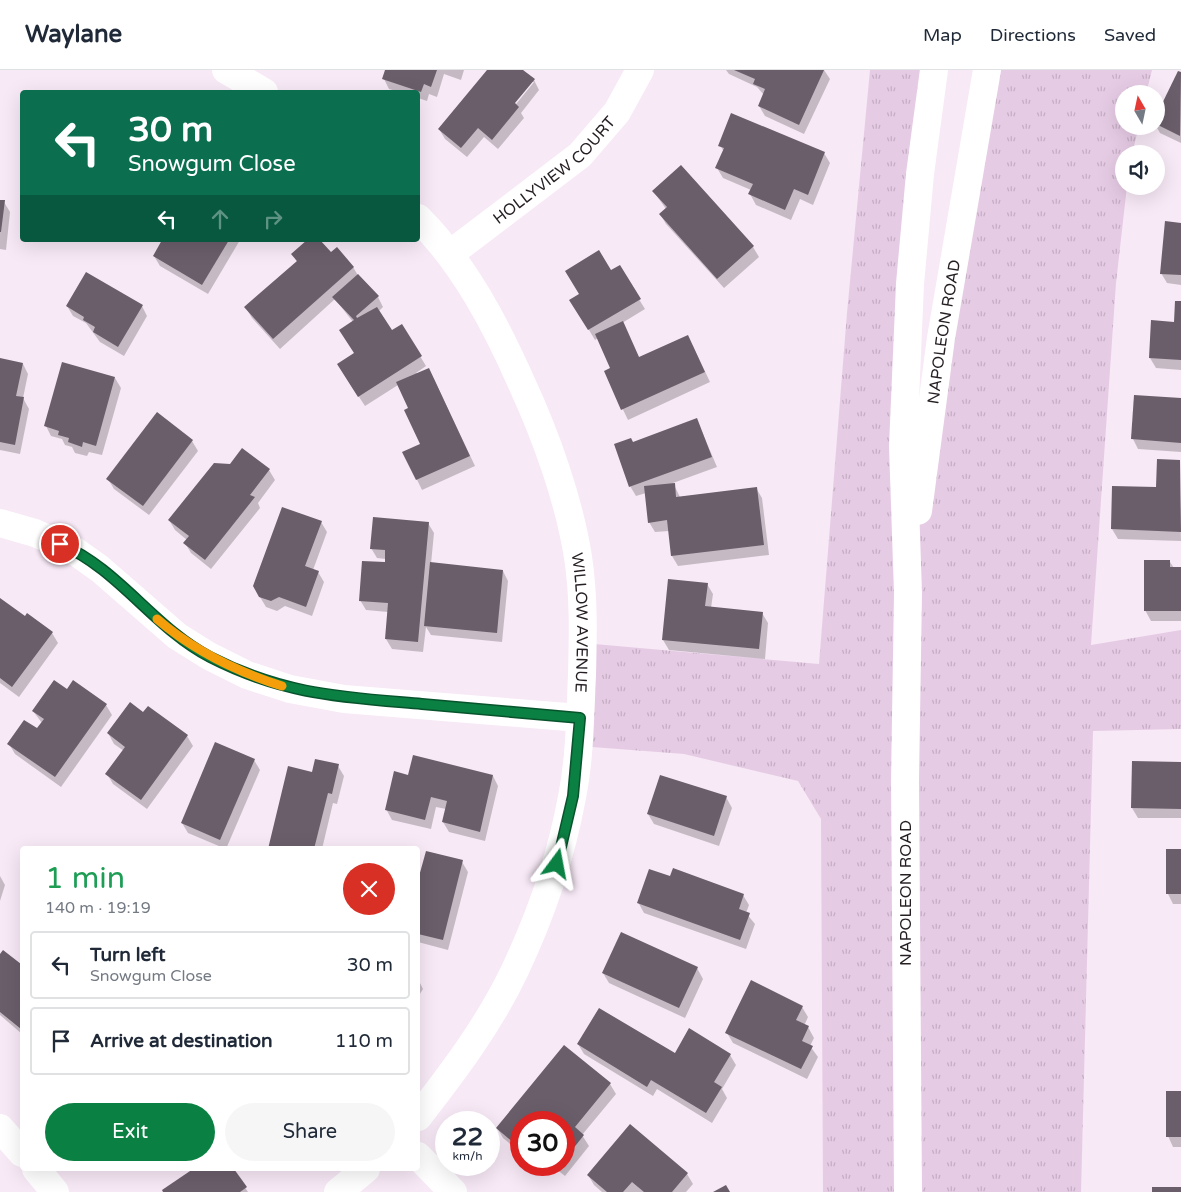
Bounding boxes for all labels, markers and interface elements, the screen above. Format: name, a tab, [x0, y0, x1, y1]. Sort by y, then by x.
text: Waylane	[25, 20, 122, 49]
text: Map	[923, 24, 962, 46]
text: Directions	[990, 24, 1076, 46]
text: Saved	[1104, 24, 1156, 46]
north arrow	[1115, 85, 1165, 135]
map controls	[1115, 85, 1165, 195]
text: 30 m	[128, 109, 213, 151]
icon: left	[45, 110, 110, 175]
street label: HOLLYVIEW COURT	[489, 112, 620, 229]
button: sound	[1115, 145, 1165, 195]
text: Snowgum Close	[128, 151, 296, 177]
icon: left	[153, 205, 181, 233]
icon: ahead	[206, 205, 234, 233]
icon: right	[259, 205, 287, 233]
street label: NAPOLEON ROAD	[923, 258, 965, 405]
pin	[39, 523, 81, 565]
icon: arrive	[46, 530, 74, 558]
street label: WILLOW AVENUE	[566, 551, 592, 693]
street label: NAPOLEON ROAD	[896, 820, 916, 966]
position arrow	[530, 837, 582, 889]
text: 1 min	[45, 860, 125, 897]
button: close	[343, 863, 395, 915]
text: 140 m · 19:19	[45, 898, 151, 918]
text: Turn left	[90, 944, 166, 966]
icon: left	[47, 951, 75, 979]
text: 30 m	[347, 954, 393, 976]
text: Snowgum Close	[90, 966, 212, 986]
icon: arrive	[47, 1027, 75, 1055]
text: Arrive at destination	[90, 1030, 273, 1052]
text: 110 m	[335, 1030, 393, 1052]
button: Exit	[45, 1103, 215, 1161]
button: Share	[225, 1103, 395, 1161]
speed limit sign: 30	[510, 1111, 575, 1176]
text: 22	[452, 1122, 483, 1152]
text: km/h	[452, 1149, 483, 1163]

